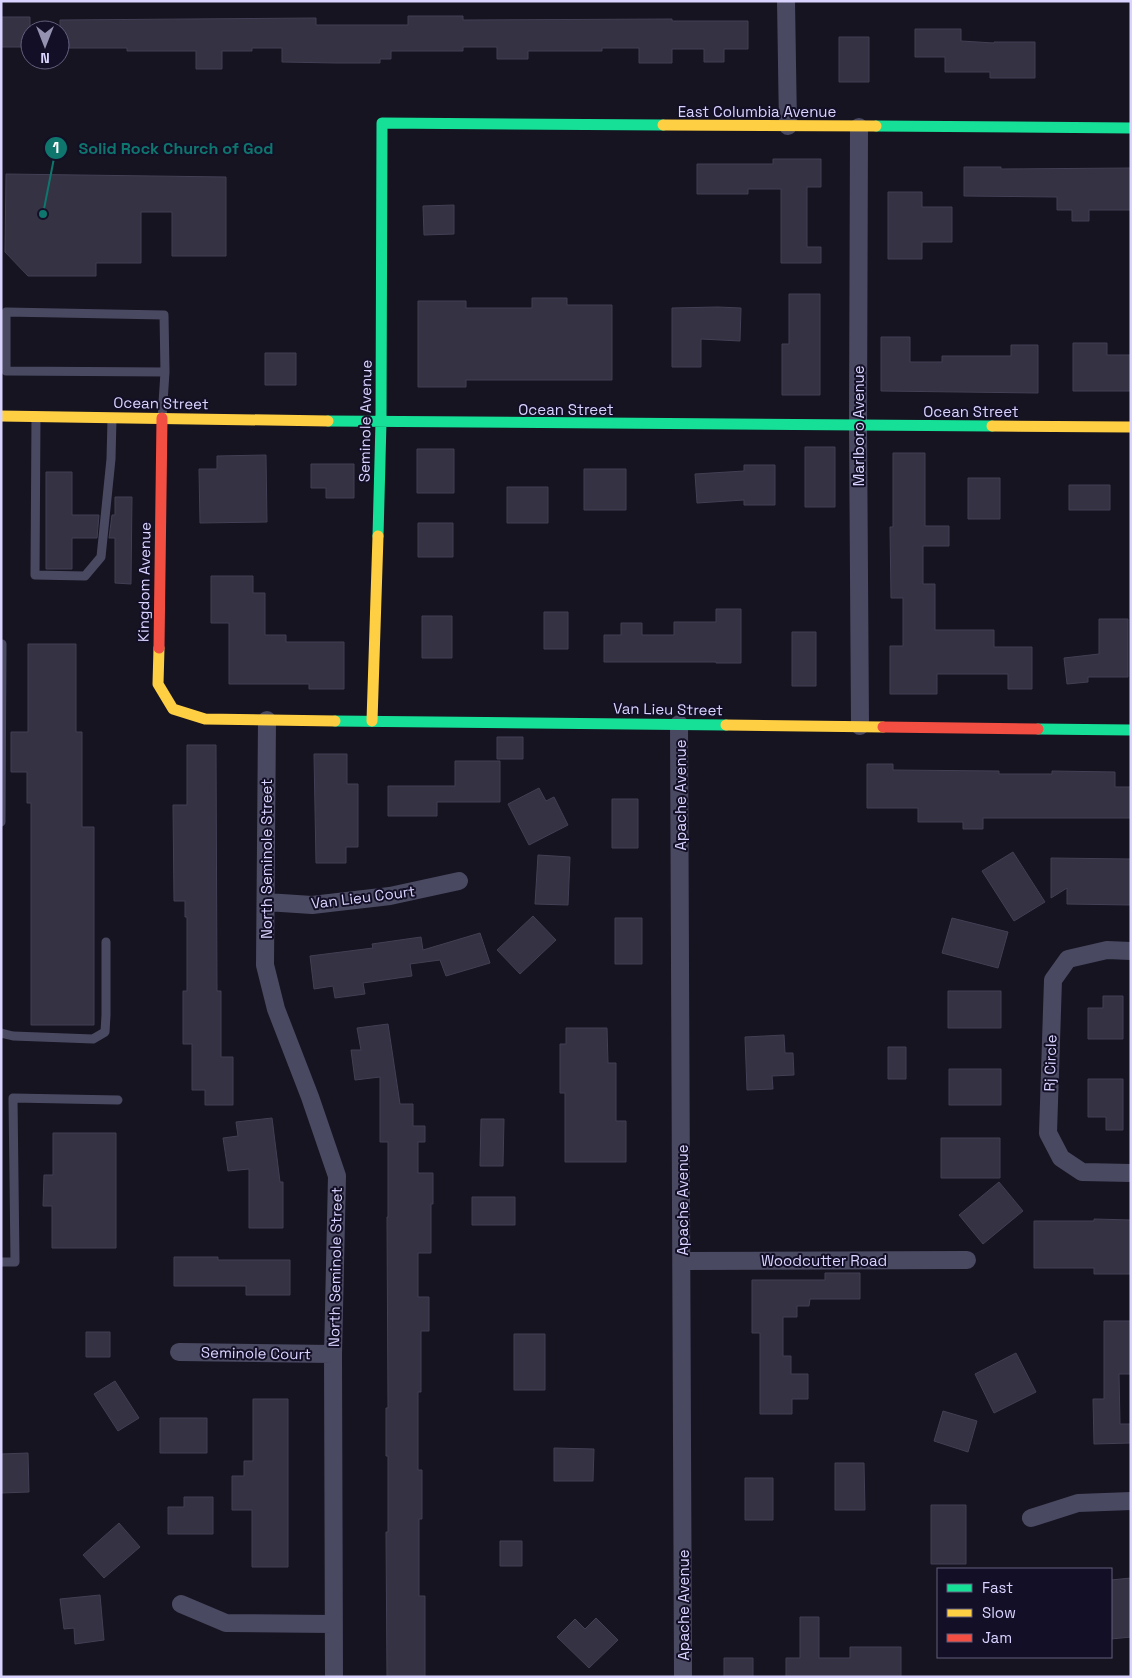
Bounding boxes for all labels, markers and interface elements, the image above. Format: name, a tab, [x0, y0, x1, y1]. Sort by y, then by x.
north arrow	[20, 20, 70, 70]
text: N	[40, 49, 50, 67]
street label: East Columbia Avenue	[678, 102, 836, 121]
callout: Solid Rock Church of God	[43, 133, 283, 164]
text: 1	[53, 138, 59, 157]
text: Solid Rock Church of God	[78, 138, 274, 159]
street label: Seminole Avenue	[354, 360, 376, 482]
street label: Marlboro Avenue	[849, 365, 868, 487]
street label: Ocean Street	[113, 393, 209, 413]
street label: Ocean Street	[518, 400, 614, 419]
street label: Ocean Street	[923, 402, 1019, 421]
street label: Kingdom Avenue	[133, 522, 155, 642]
street label: Van Lieu Street	[613, 699, 723, 719]
street label: Apache Avenue	[671, 739, 690, 851]
street label: North Seminole Street	[257, 779, 276, 939]
street label: Van Lieu Court	[310, 881, 416, 913]
street label: Rj Circle	[1040, 1034, 1060, 1092]
street label: Apache Avenue	[673, 1144, 692, 1256]
street label: North Seminole Street	[324, 1187, 346, 1347]
street label: Woodcutter Road	[761, 1251, 887, 1270]
street label: Seminole Court	[201, 1343, 311, 1363]
street label: Apache Avenue	[674, 1549, 693, 1661]
legend	[937, 1568, 1112, 1658]
text: Fast	[982, 1578, 1013, 1597]
text: Slow	[982, 1603, 1016, 1622]
text: Jam	[982, 1628, 1012, 1647]

